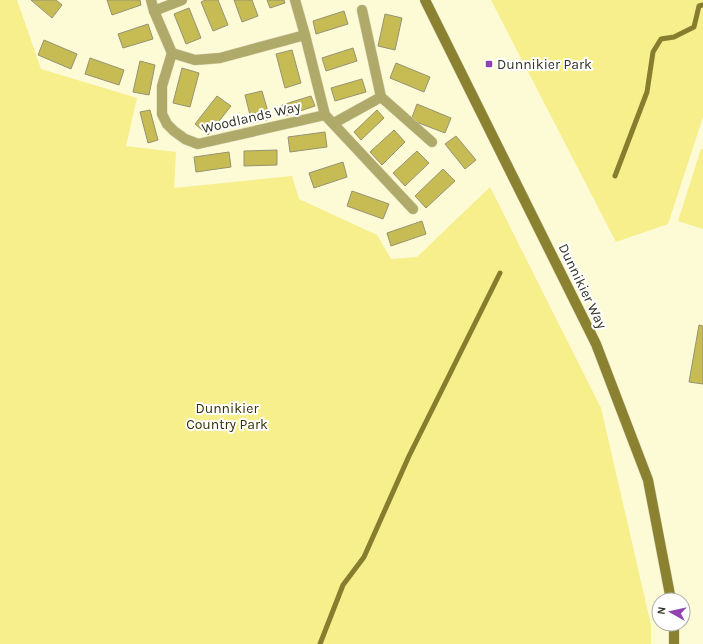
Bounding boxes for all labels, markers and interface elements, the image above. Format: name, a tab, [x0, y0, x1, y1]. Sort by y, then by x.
place label: Dunnikier Park	[497, 56, 592, 73]
marker: Dunnikier Park	[484, 59, 494, 69]
street label: Woodlands Way	[200, 98, 303, 137]
street label: Dunnikier Way	[555, 241, 611, 332]
park label: Dunnikier Country Park	[186, 400, 268, 433]
north arrow	[651, 592, 691, 632]
text: N	[655, 606, 669, 615]

